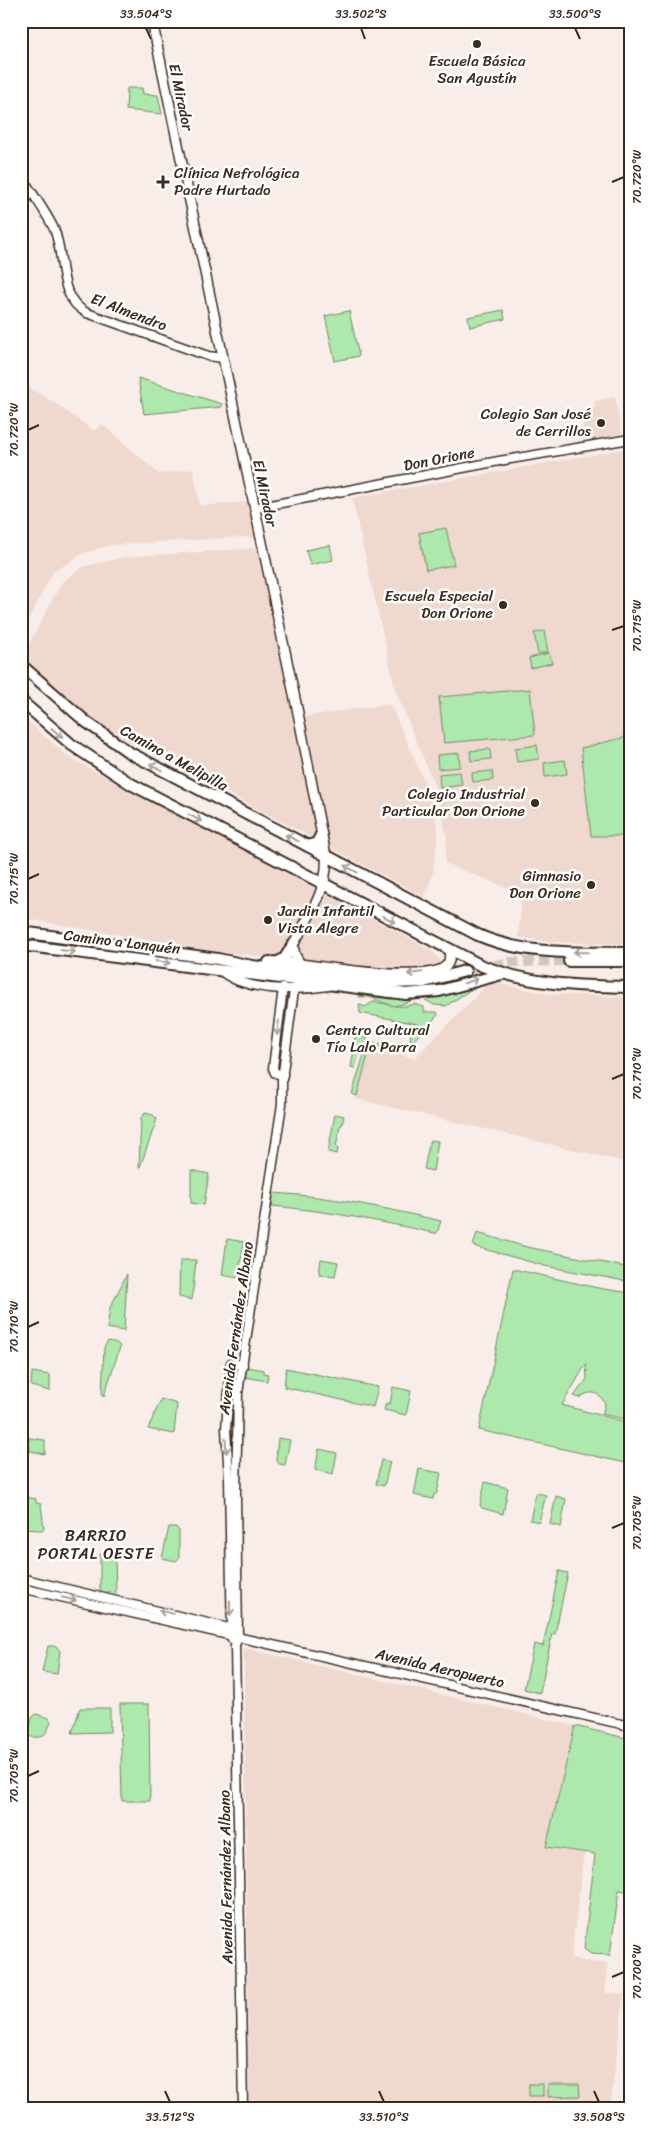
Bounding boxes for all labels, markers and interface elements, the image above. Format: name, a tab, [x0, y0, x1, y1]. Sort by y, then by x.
text: 33.504°S	[120, 3, 172, 25]
text: 33.502°S	[335, 3, 387, 25]
text: 33.500°S	[549, 3, 601, 25]
marker: Escuela Básica San Agustín	[471, 38, 483, 50]
place label: Escuela Básica San Agustín	[428, 48, 526, 91]
street label: El Mirador	[161, 61, 201, 134]
text: 70.720°W	[626, 149, 648, 204]
place label: Clínica Nefrológica Padre Hurtado	[174, 160, 300, 203]
marker: Clínica Nefrológica Padre Hurtado	[156, 175, 170, 189]
street label: El Almendro	[87, 286, 171, 339]
place label: Colegio San José de Cerrillos	[481, 401, 592, 444]
text: 70.720°W	[3, 402, 25, 457]
marker: Colegio San José de Cerrillos	[595, 417, 607, 429]
street label: Don Orione	[401, 439, 477, 479]
street label: El Mirador	[245, 457, 285, 530]
place label: Escuela Especial Don Orione	[385, 583, 494, 626]
marker: Escuela Especial Don Orione	[497, 599, 509, 611]
text: 70.715°W	[626, 599, 648, 652]
street label: Camino a Melipilla	[115, 718, 233, 799]
one-way arrow	[51, 728, 64, 739]
one-way arrow	[148, 762, 163, 772]
place label: Colegio Industrial Particular Don Orione	[382, 781, 526, 824]
marker: Colegio Industrial Particular Don Orione	[529, 797, 541, 809]
one-way arrow	[188, 813, 203, 823]
one-way arrow	[285, 833, 300, 842]
text: 70.715°W	[3, 852, 25, 905]
place label: Gimnasio Don Orione	[509, 863, 581, 906]
one-way arrow	[344, 864, 359, 873]
marker: Gimnasio Don Orione	[585, 879, 597, 891]
place label: Jardin Infantil Vista Alegre	[277, 898, 375, 941]
marker: Jardin Infantil Vista Alegre	[262, 914, 274, 926]
one-way arrow	[381, 915, 396, 924]
street label: Camino a Lonquén	[62, 922, 182, 962]
one-way arrow	[60, 946, 76, 956]
one-way arrow	[573, 947, 590, 957]
one-way arrow	[155, 957, 171, 967]
one-way arrow	[408, 969, 424, 978]
one-way arrow	[462, 976, 478, 986]
place label: Centro Cultural Tío Lalo Parra	[326, 1017, 430, 1060]
one-way arrow	[273, 1020, 283, 1036]
marker: Centro Cultural Tío Lalo Parra	[310, 1033, 322, 1045]
text: 70.710°W	[626, 1047, 648, 1100]
street label: Avenida Fernández Albano	[211, 1240, 261, 1417]
text: 70.710°W	[3, 1300, 25, 1353]
one-way arrow	[222, 1438, 231, 1454]
text: 70.705°W	[626, 1495, 648, 1550]
district label: BARRIO PORTAL OESTE	[37, 1521, 155, 1568]
one-way arrow	[60, 1595, 76, 1604]
one-way arrow	[225, 1600, 235, 1616]
one-way arrow	[158, 1607, 174, 1616]
street label: Avenida Aeropuerto	[372, 1640, 507, 1696]
text: 70.705°W	[3, 1748, 25, 1803]
street label: Avenida Fernández Albano	[211, 1789, 241, 1965]
text: 70.700°W	[626, 1944, 648, 1999]
text: 33.512°S	[146, 2106, 195, 2128]
text: 33.510°S	[359, 2106, 409, 2128]
text: 33.508°S	[573, 2106, 625, 2128]

